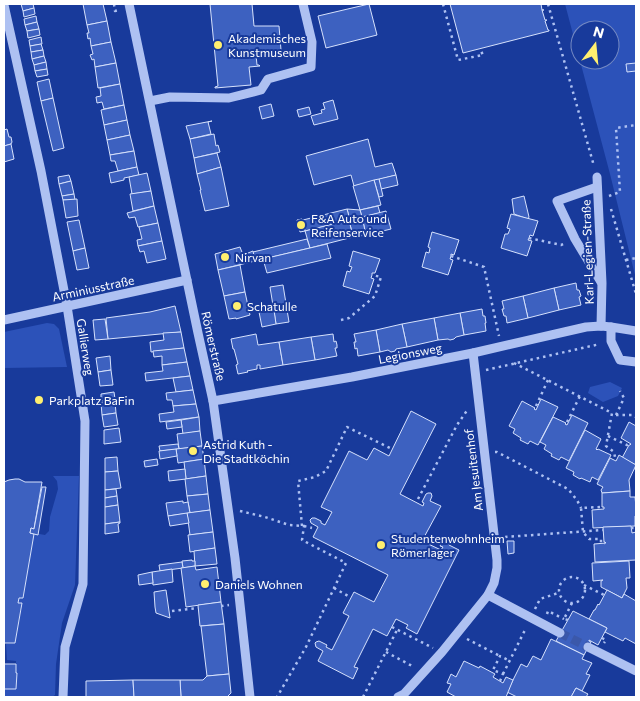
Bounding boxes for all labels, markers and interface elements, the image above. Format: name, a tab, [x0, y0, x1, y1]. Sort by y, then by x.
north arrow	[570, 20, 620, 70]
text: N	[591, 22, 606, 42]
place label: Akademisches Kunstmuseum	[228, 31, 306, 59]
marker: Akademisches Kunstmuseum	[212, 39, 224, 51]
street label: Karl-Legien-Straße	[578, 199, 596, 305]
place label: F&A Auto und Reifenservice	[311, 211, 387, 239]
marker: F&A Auto und Reifenservice	[295, 219, 307, 231]
place label: Nirvan	[235, 250, 271, 264]
marker: Nirvan	[219, 251, 231, 263]
street label: Arminiusstraße	[51, 272, 135, 304]
place label: Schatulle	[247, 299, 297, 313]
marker: Schatulle	[231, 300, 243, 312]
street label: Römerstraße	[199, 310, 229, 382]
street label: Gallierweg	[75, 317, 97, 377]
street label: Legionsweg	[377, 340, 443, 366]
place label: Parkplatz BaFin	[49, 393, 135, 407]
marker: Parkplatz BaFin	[33, 394, 45, 406]
street label: Am Jesuitenhof	[461, 428, 486, 512]
place label: Astrid Kuth - Die Stadtköchin	[203, 437, 290, 465]
marker: Astrid Kuth - Die Stadtköchin	[187, 445, 199, 457]
place label: Studentenwohnheim Römerlager	[391, 531, 505, 559]
marker: Studentenwohnheim Römerlager	[375, 539, 387, 551]
place label: Daniels Wohnen	[215, 577, 303, 591]
marker: Daniels Wohnen	[199, 578, 211, 590]

